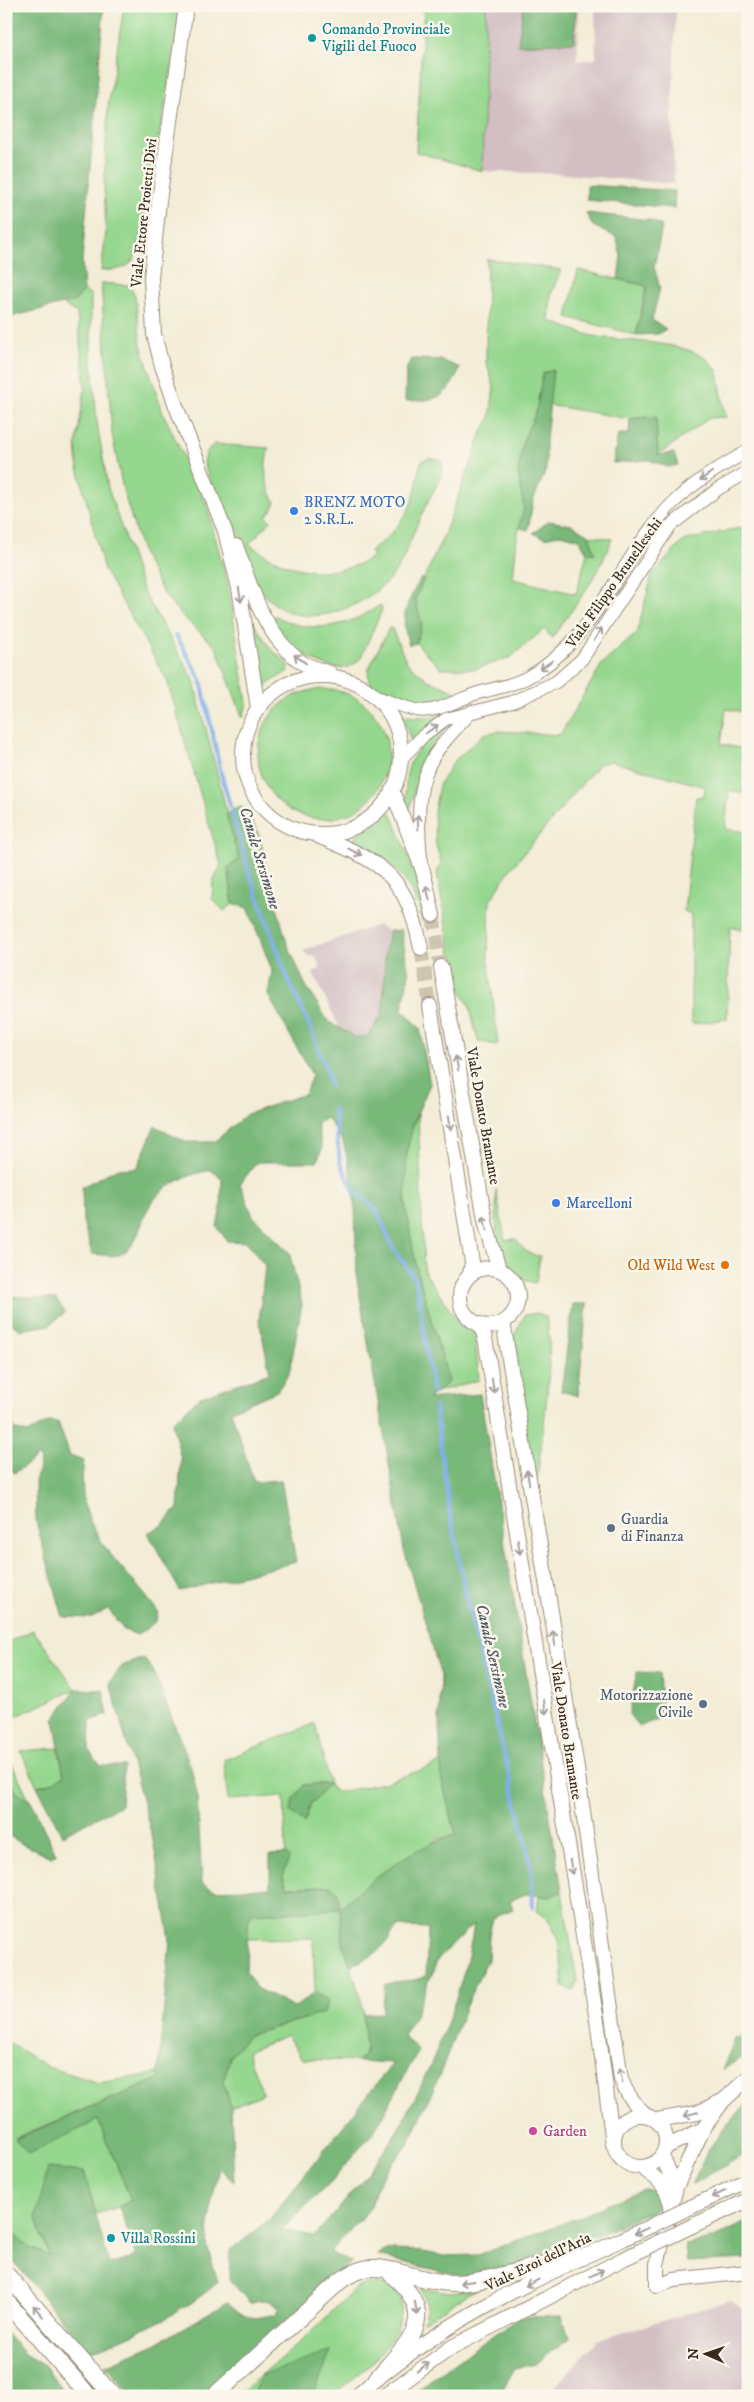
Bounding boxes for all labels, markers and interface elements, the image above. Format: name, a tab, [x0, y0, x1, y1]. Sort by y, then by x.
place label: Comando Provinciale Vigili del Fuoco	[321, 20, 450, 56]
marker: Comando Provinciale Vigili del Fuoco	[306, 32, 318, 44]
street label: Viale Ettore Proietti Divi	[127, 137, 161, 290]
one-way arrow	[699, 471, 713, 481]
place label: BRENZ MOTO 2 S.R.L.	[304, 493, 405, 529]
marker: BRENZ MOTO 2 S.R.L.	[288, 505, 300, 517]
street label: Viale Filippo Brunelleschi	[561, 514, 666, 653]
one-way arrow	[236, 587, 246, 603]
one-way arrow	[593, 627, 603, 641]
one-way arrow	[293, 654, 307, 664]
one-way arrow	[539, 660, 553, 670]
one-way arrow	[425, 724, 439, 734]
water label: Canale Sersimone	[235, 804, 285, 912]
one-way arrow	[414, 814, 423, 830]
one-way arrow	[347, 848, 362, 857]
one-way arrow	[422, 885, 432, 901]
street label: Viale Donato Bramante	[461, 1045, 504, 1186]
one-way arrow	[452, 1055, 462, 1071]
one-way arrow	[445, 1115, 455, 1131]
place label: Marcelloni	[566, 1194, 632, 1213]
marker: Marcelloni	[550, 1197, 562, 1209]
one-way arrow	[480, 1215, 490, 1231]
place label: Old Wild West	[627, 1256, 715, 1275]
marker: Old Wild West	[719, 1259, 731, 1271]
one-way arrow	[488, 1378, 498, 1394]
one-way arrow	[523, 1470, 533, 1486]
place label: Guardia di Finanza	[621, 1510, 684, 1546]
marker: Guardia di Finanza	[605, 1522, 617, 1534]
one-way arrow	[514, 1538, 524, 1554]
water label: Canale Sersimone	[471, 1602, 515, 1710]
one-way arrow	[549, 1630, 559, 1646]
street label: Viale Donato Bramante	[546, 1660, 586, 1801]
place label: Motorizzazione Civile	[600, 1686, 693, 1722]
marker: Motorizzazione Civile	[697, 1698, 709, 1710]
one-way arrow	[541, 1699, 551, 1715]
one-way arrow	[567, 1859, 577, 1875]
one-way arrow	[615, 2067, 625, 2083]
one-way arrow	[683, 2110, 699, 2119]
place label: Garden	[543, 2122, 587, 2141]
marker: Garden	[527, 2125, 539, 2137]
one-way arrow	[712, 2189, 727, 2199]
one-way arrow	[634, 2226, 649, 2236]
street label: Viale Eroi dell'Aria	[481, 2228, 595, 2296]
place label: Villa Rossini	[120, 2229, 196, 2248]
marker: Villa Rossini	[105, 2232, 117, 2244]
one-way arrow	[589, 2268, 604, 2278]
one-way arrow	[459, 2277, 475, 2287]
one-way arrow	[525, 2278, 540, 2288]
one-way arrow	[412, 2299, 422, 2315]
one-way arrow	[33, 2304, 44, 2317]
north arrow	[682, 2330, 732, 2380]
text: N	[685, 2347, 703, 2360]
one-way arrow	[416, 2362, 430, 2372]

